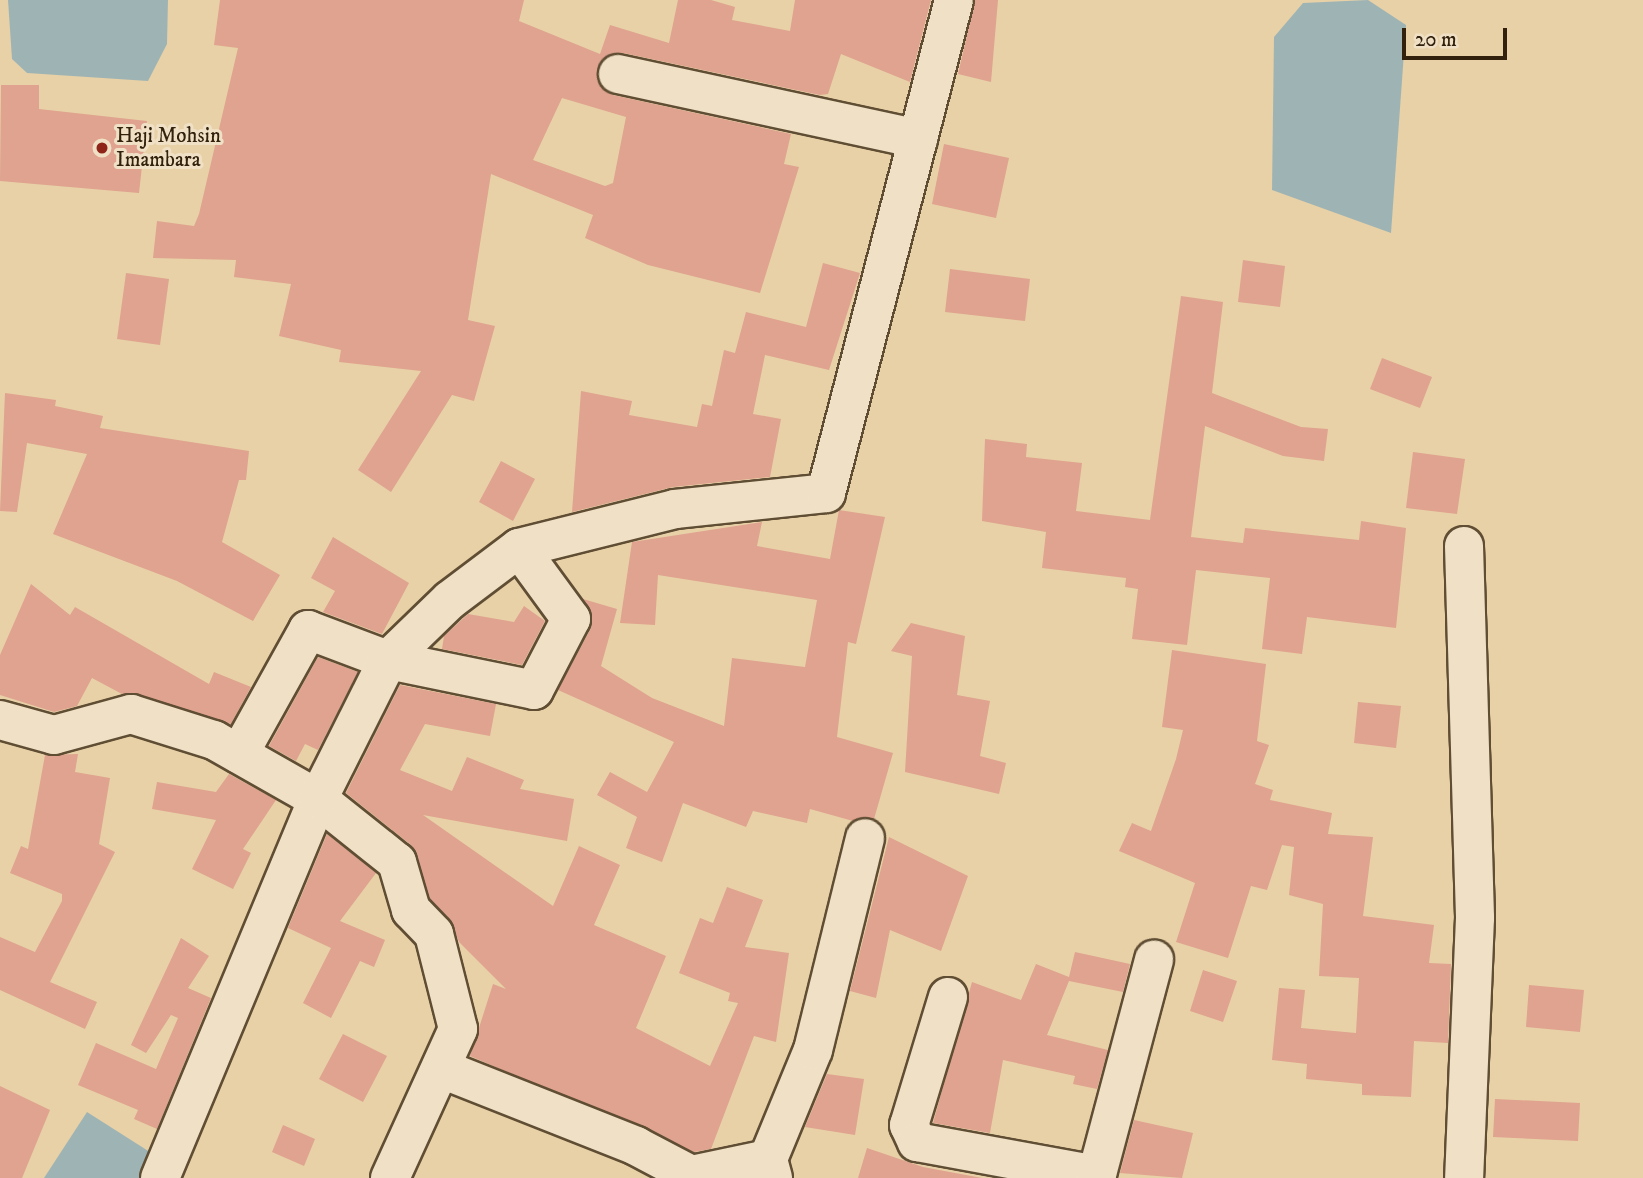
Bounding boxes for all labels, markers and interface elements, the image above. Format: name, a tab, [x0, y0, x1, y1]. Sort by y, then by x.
scale bar	[1405, 14, 1510, 58]
text: 20 m	[1415, 27, 1457, 53]
place label: Haji Mohsin Imambara	[116, 123, 221, 173]
marker: Haji Mohsin Imambara	[94, 140, 110, 156]

